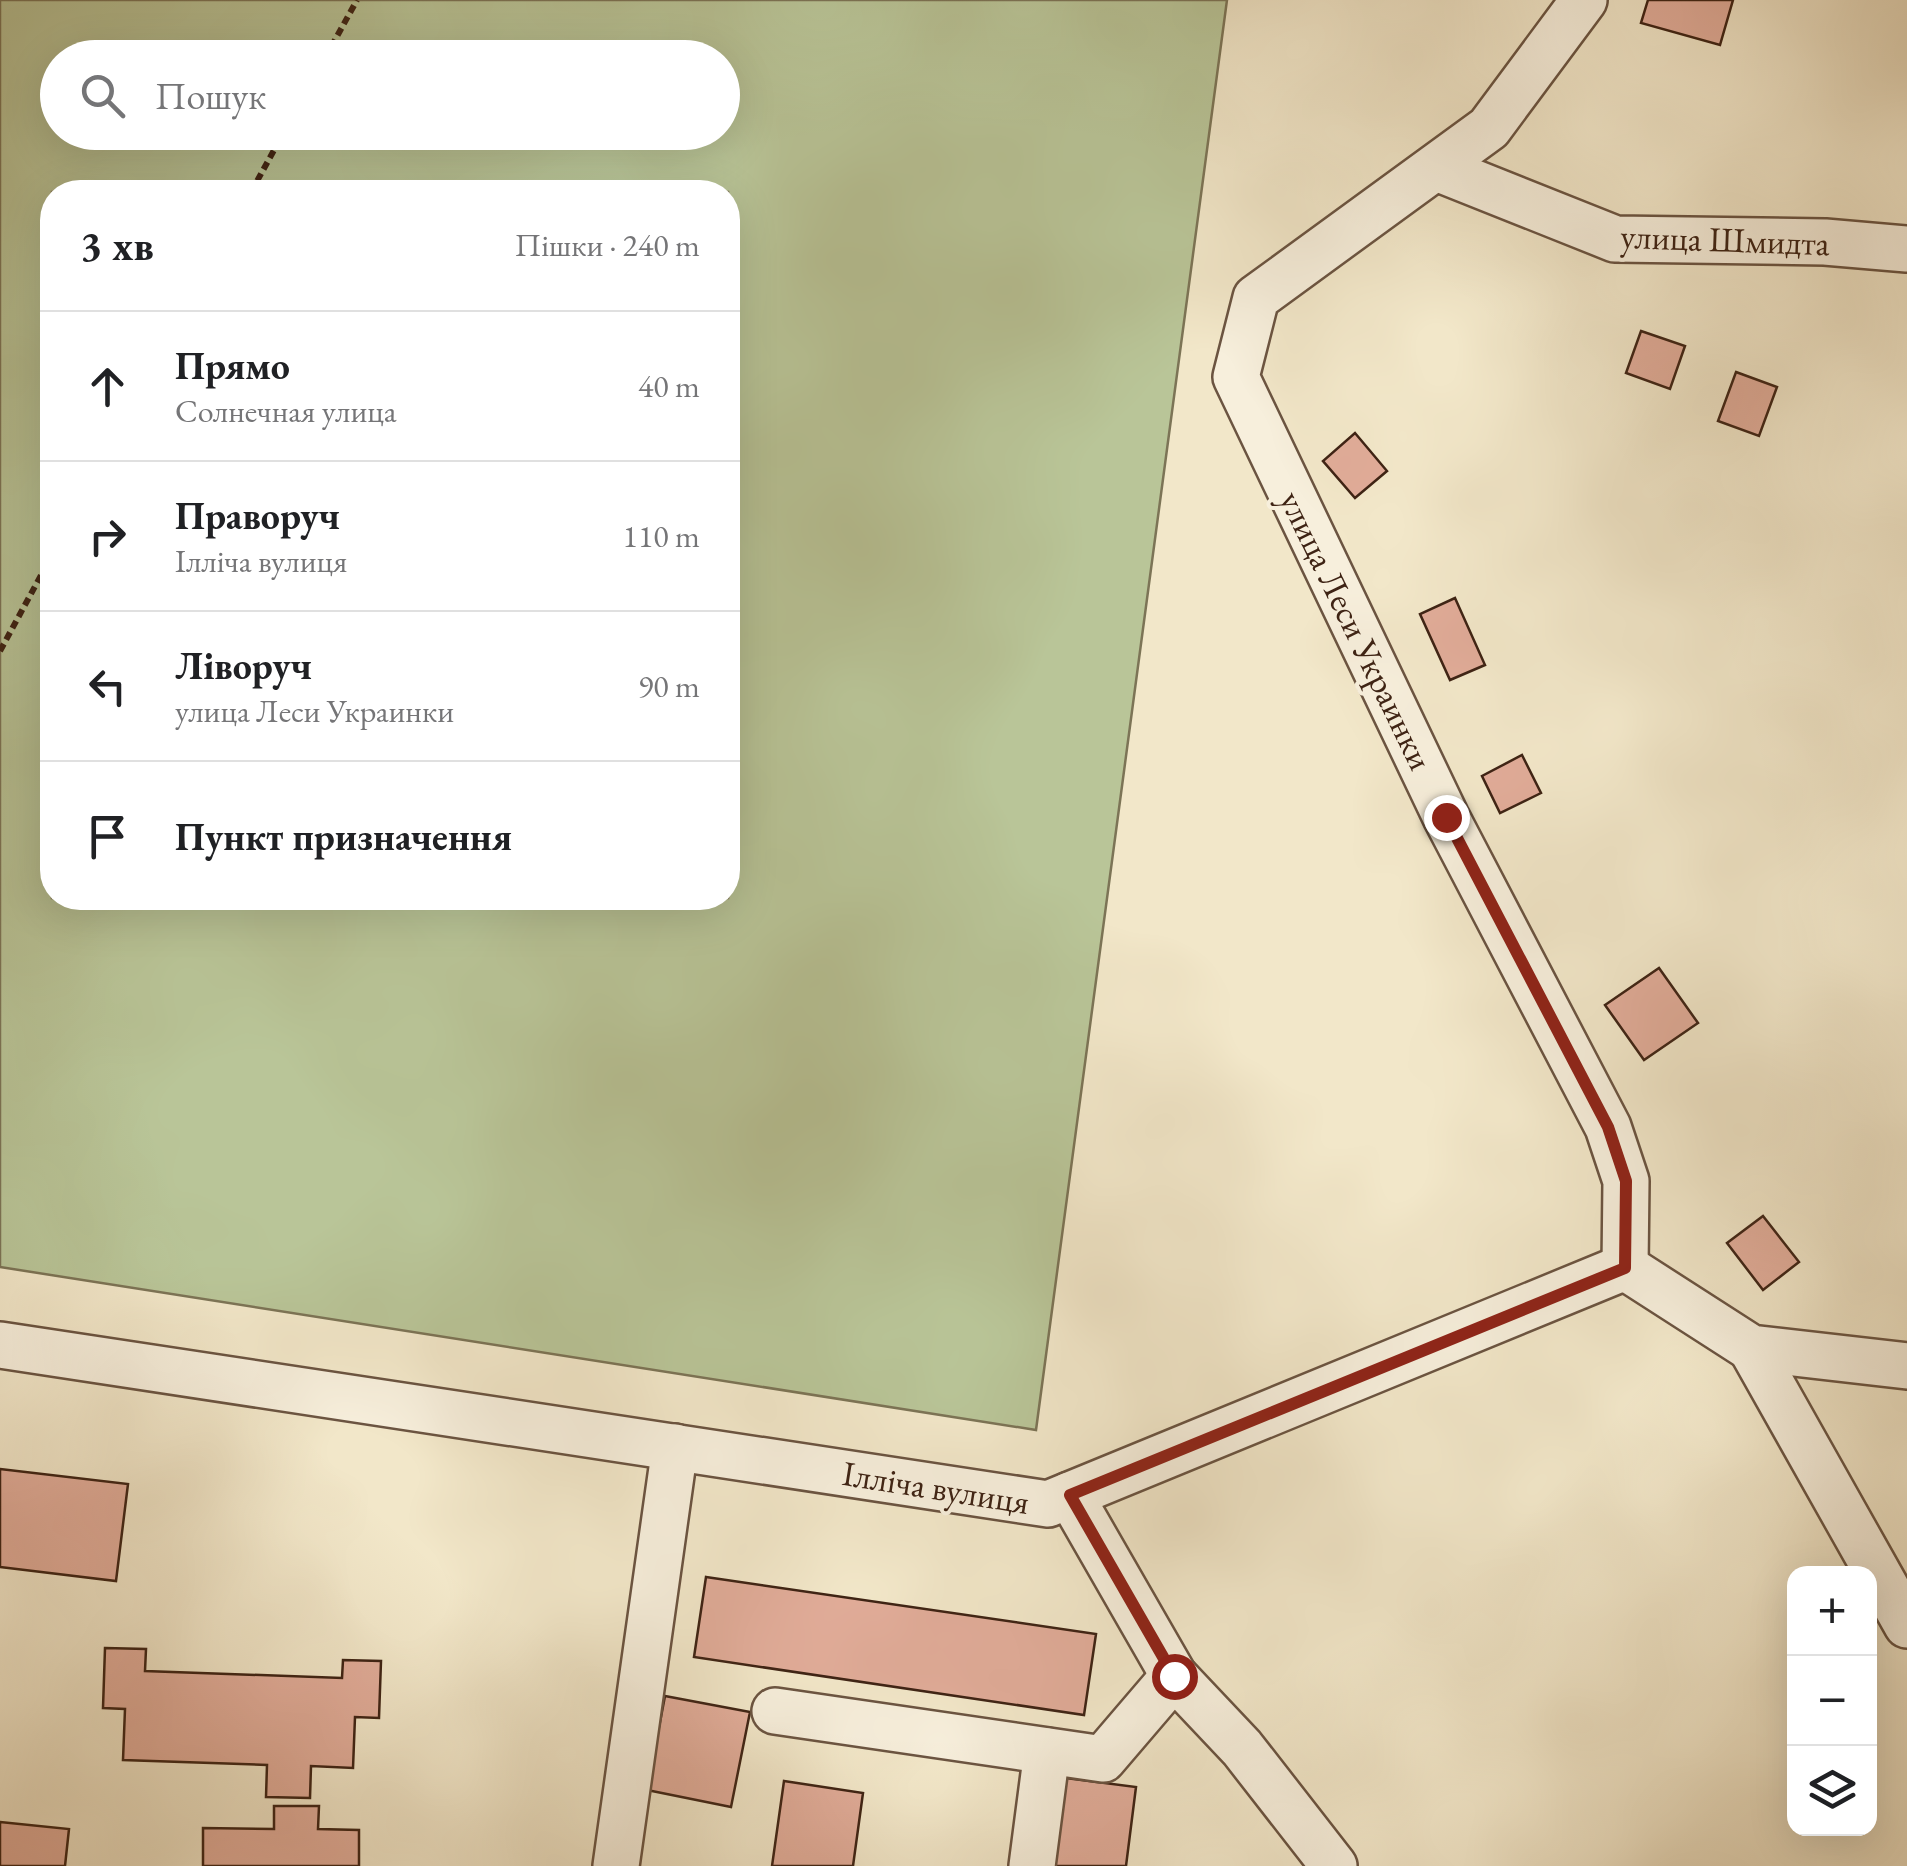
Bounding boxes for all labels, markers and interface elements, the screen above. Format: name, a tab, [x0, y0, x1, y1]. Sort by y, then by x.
search box	[40, 40, 740, 150]
icon: search	[75, 68, 130, 123]
text: Пошук	[155, 71, 266, 120]
street label: улица Шмидта	[1619, 213, 1831, 266]
text: 3 хв	[80, 218, 154, 273]
text: Пішки · 240 m	[515, 224, 700, 266]
text: Прямо	[175, 341, 290, 390]
icon: ahead	[80, 359, 135, 414]
text: 40 m	[638, 365, 700, 407]
text: Солнечная улица	[175, 390, 397, 432]
street label: улица Леси Украинки	[1269, 483, 1444, 778]
text: Праворуч	[175, 491, 340, 540]
icon: right	[80, 509, 135, 564]
text: 110 m	[623, 515, 700, 557]
text: Ілліча вулиця	[175, 540, 347, 582]
text: Ліворуч	[175, 641, 312, 690]
icon: left	[80, 659, 135, 714]
text: 90 m	[638, 665, 700, 707]
text: улица Леси Украинки	[175, 690, 454, 732]
route end	[1424, 795, 1470, 841]
icon: arrive	[80, 809, 135, 864]
text: Пункт призначення	[175, 812, 512, 861]
street label: Ілліча вулиця	[839, 1450, 1033, 1525]
map controls	[1787, 1566, 1877, 1836]
button: +	[1787, 1566, 1877, 1656]
route start	[1152, 1654, 1198, 1700]
button: −	[1787, 1656, 1877, 1746]
button: layers	[1787, 1746, 1877, 1836]

